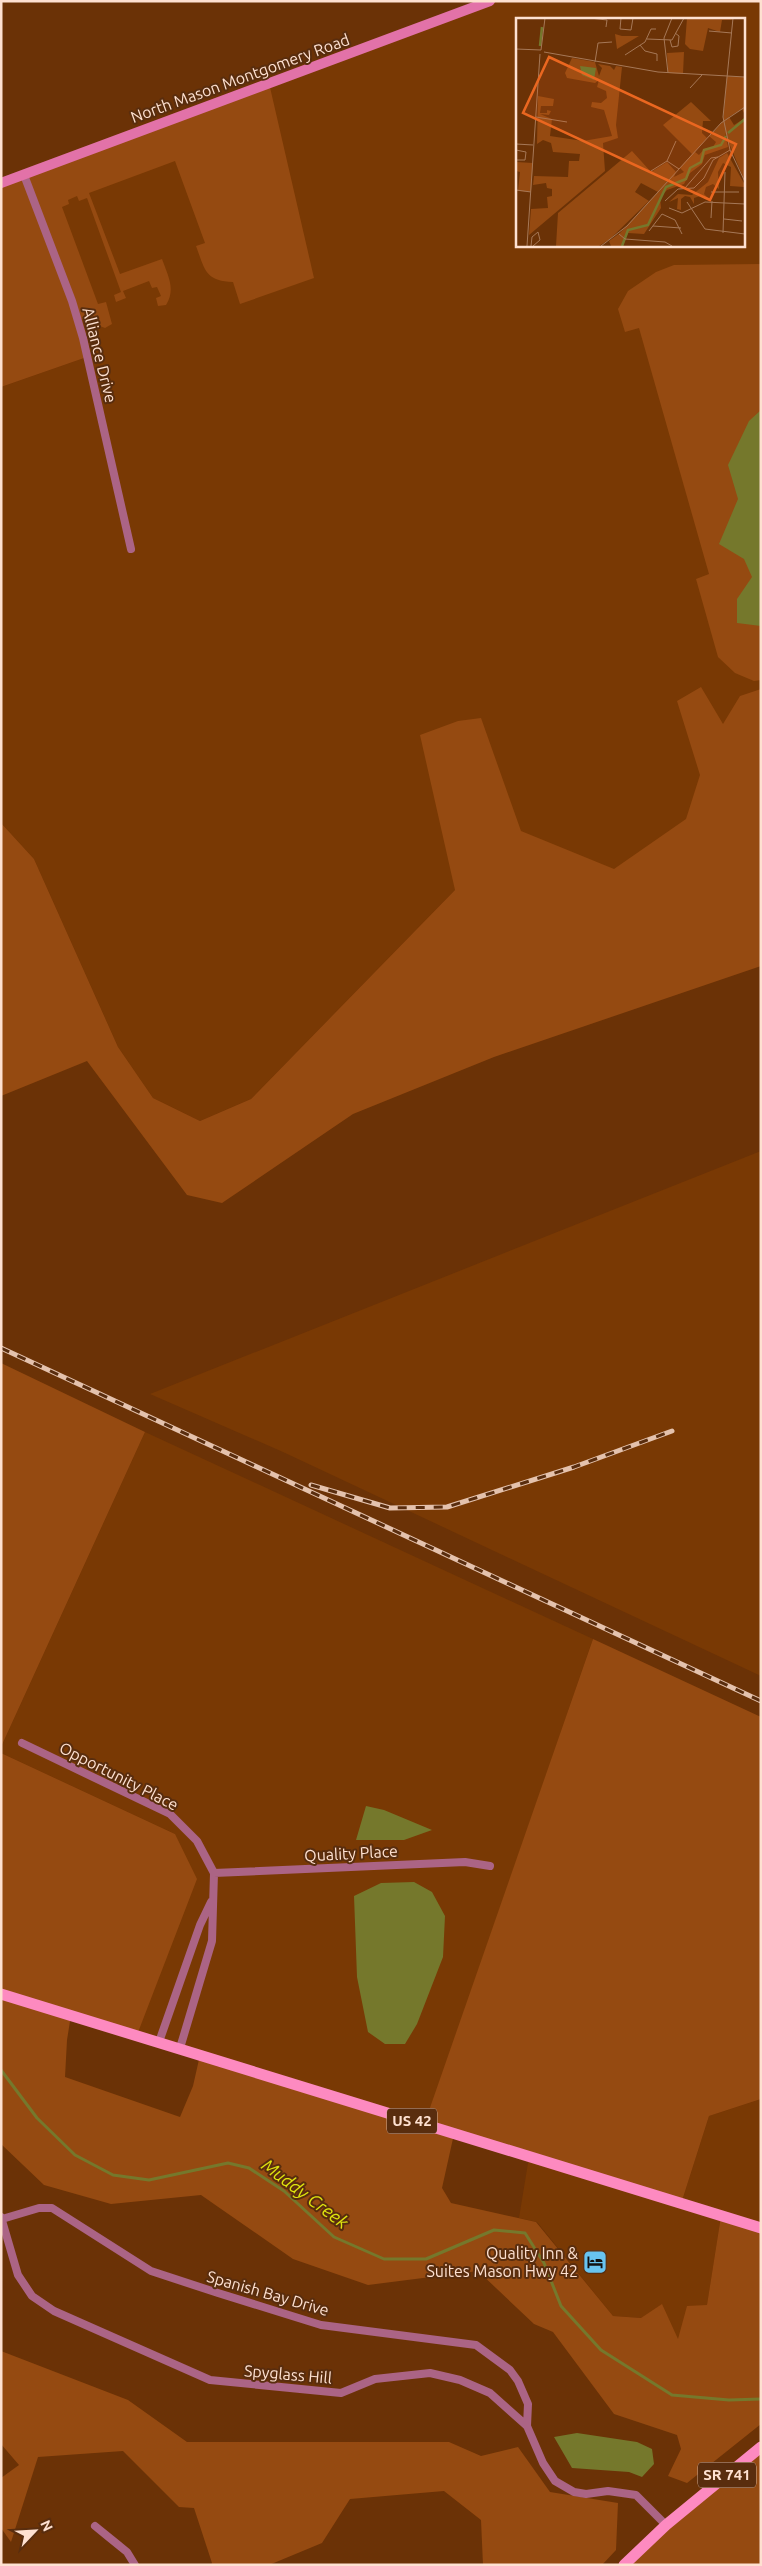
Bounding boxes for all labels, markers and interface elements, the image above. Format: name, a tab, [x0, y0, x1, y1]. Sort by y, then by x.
inset map	[516, 18, 744, 246]
street label: North Mason Montgomery Road	[128, 30, 352, 126]
street label: Alliance Drive	[79, 305, 121, 405]
street label: Opportunity Place	[57, 1738, 181, 1814]
street label: Quality Place	[304, 1842, 398, 1864]
road number: US 42	[387, 2108, 437, 2134]
water label: Muddy Creek	[258, 2154, 353, 2233]
place label: Quality Inn & Suites Mason Hwy 42	[426, 2244, 579, 2280]
hotel icon: Quality Inn & Suites Mason Hwy 42	[582, 2249, 608, 2275]
street label: Spanish Bay Drive	[205, 2267, 331, 2319]
street label: Spyglass Hill	[243, 2361, 333, 2387]
road number: SR 741	[698, 2462, 756, 2488]
north arrow	[10, 2506, 60, 2556]
text: N	[37, 2517, 56, 2534]

